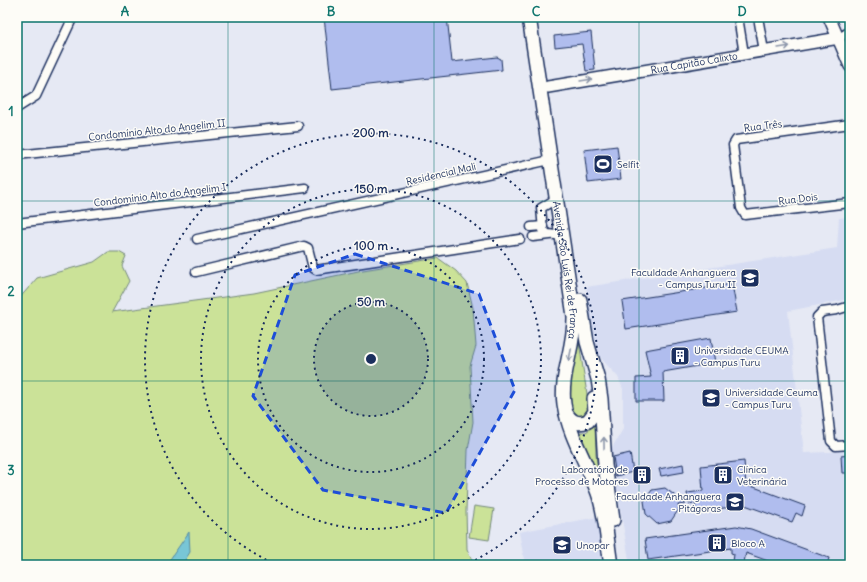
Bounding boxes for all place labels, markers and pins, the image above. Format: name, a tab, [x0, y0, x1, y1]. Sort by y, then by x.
sports icon: Selfit	[592, 153, 614, 175]
place label: Selfit	[617, 158, 640, 171]
place label: Faculdade Anhanguera - Campus Turu II	[631, 266, 736, 291]
school or university icon: Faculdade Anhanguera - Campus Turu II	[739, 267, 761, 289]
place label: Universidade CEUMA - Campus Turu	[694, 344, 789, 369]
building icon: Universidade CEUMA - Campus Turu	[669, 345, 691, 367]
centre of rings	[364, 352, 378, 366]
place label: Universidade Ceuma - Campus Turu	[725, 386, 818, 411]
school or university icon: Universidade Ceuma - Campus Turu	[700, 387, 722, 409]
place label: Laboratório de Processo de Motores	[535, 463, 628, 488]
place label: Clínica Veterinária	[737, 463, 787, 488]
building icon: Laboratório de Processo de Motores	[631, 464, 653, 486]
building icon: Clínica Veterinária	[712, 464, 734, 486]
place label: Faculdade Anhanguera - Pitágoras	[616, 490, 721, 515]
school or university icon: Faculdade Anhanguera - Pitágoras	[724, 491, 746, 513]
building icon: Bloco A	[706, 532, 728, 554]
school or university icon: Unopar	[551, 534, 573, 556]
place label: Bloco A	[731, 537, 765, 550]
place label: Unopar	[576, 539, 610, 552]

